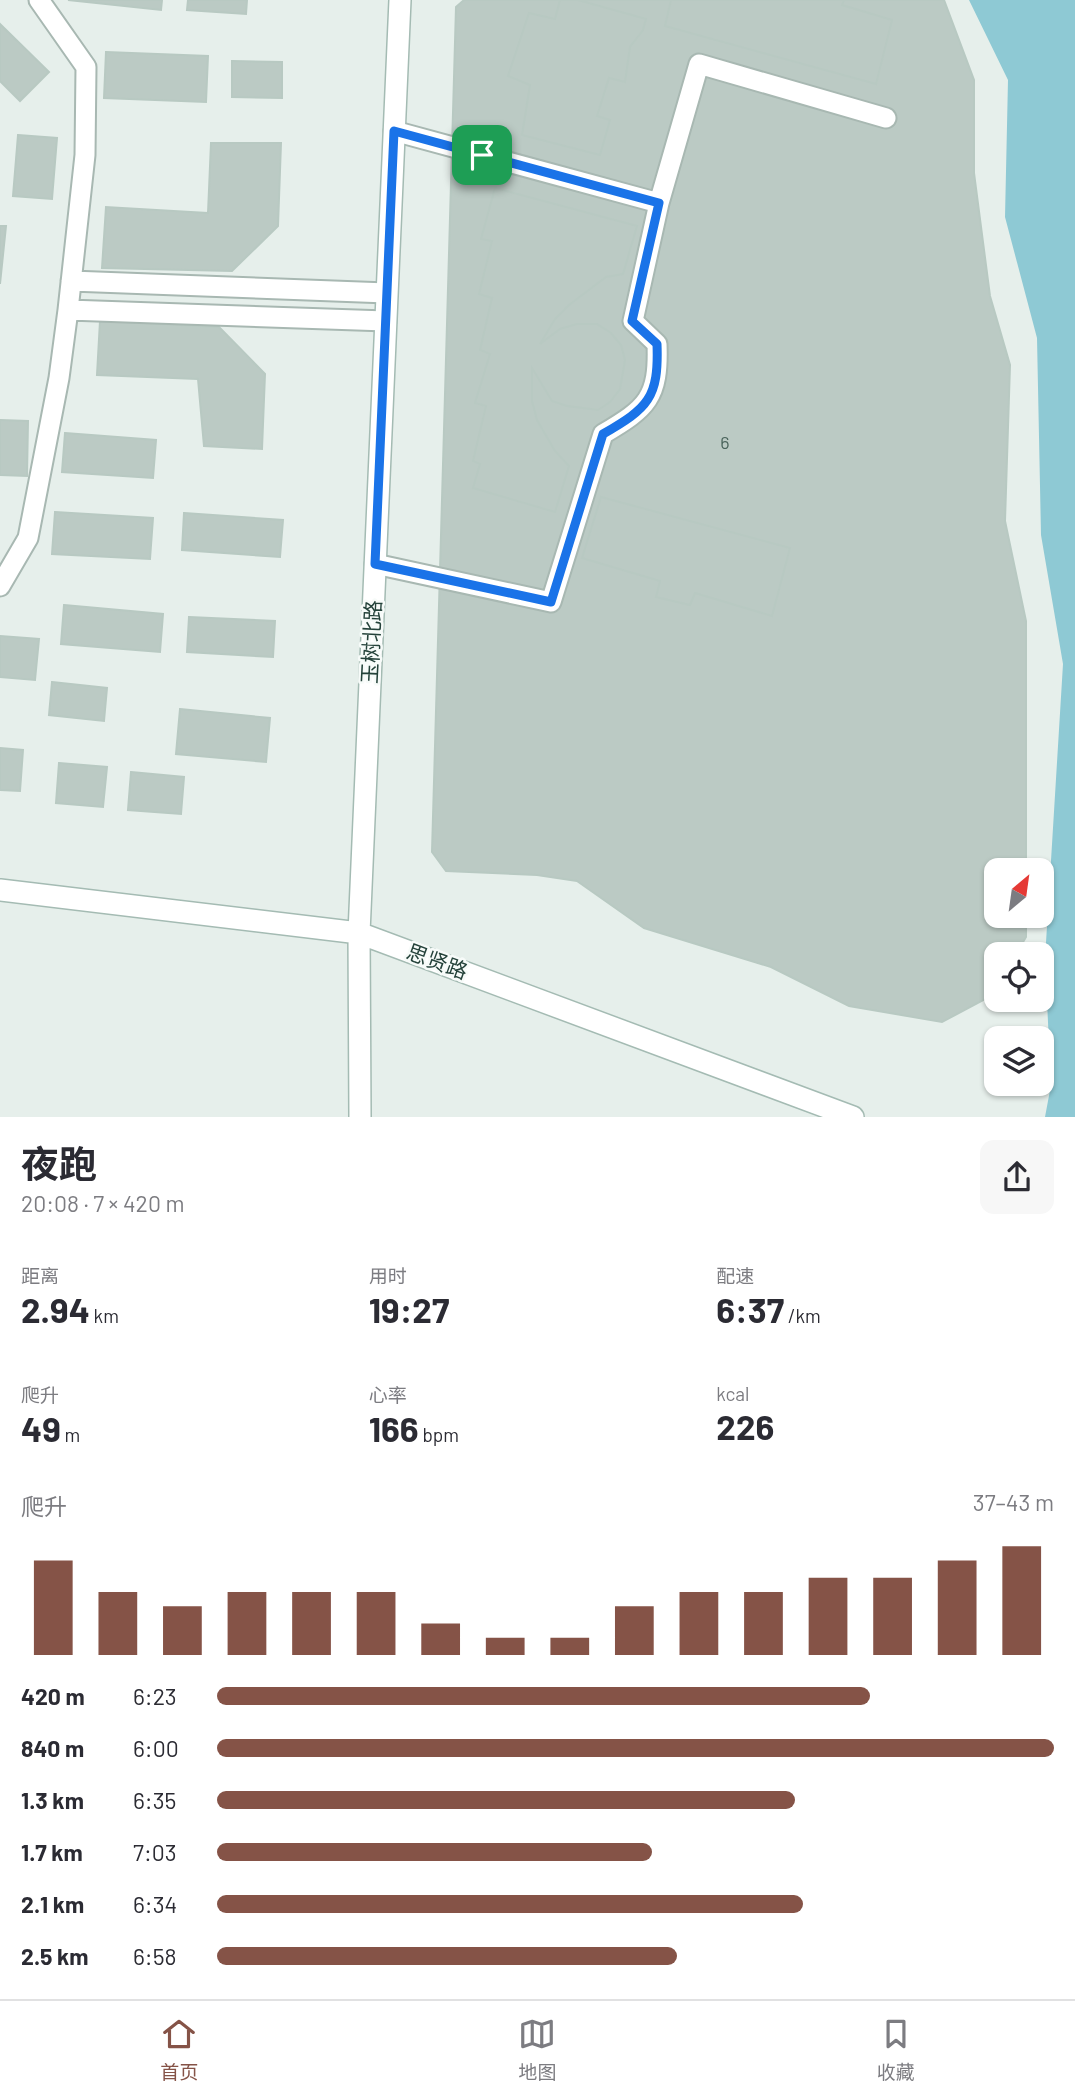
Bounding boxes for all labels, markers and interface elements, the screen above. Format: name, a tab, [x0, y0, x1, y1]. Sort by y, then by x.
pin	[452, 125, 512, 185]
icon: arrive	[463, 136, 501, 174]
house number: 6	[720, 431, 730, 453]
street label: 玉树北路	[356, 599, 385, 685]
north arrow	[984, 858, 1054, 928]
map controls	[984, 858, 1054, 1096]
street label: 思贤路	[404, 938, 471, 983]
button: locate	[984, 942, 1054, 1012]
button: layers	[984, 1026, 1054, 1096]
text: 夜跑	[21, 1140, 97, 1186]
button: share	[980, 1140, 1054, 1214]
text: 20:08 · 7 × 420 m	[21, 1189, 185, 1217]
text: 距离	[21, 1264, 59, 1287]
text: 用时	[369, 1264, 407, 1287]
text: 配速	[716, 1264, 754, 1287]
text: 2.94	[21, 1288, 90, 1330]
text: 19:27	[369, 1288, 449, 1330]
text: 6:37	[716, 1288, 784, 1330]
text: km	[90, 1304, 119, 1327]
text: /km	[784, 1304, 821, 1327]
text: kcal	[716, 1382, 749, 1405]
text: 爬升	[21, 1383, 59, 1406]
text: 心率	[369, 1383, 407, 1406]
text: 226	[716, 1405, 774, 1447]
text: 49	[21, 1407, 61, 1449]
text: 166	[369, 1407, 419, 1449]
text: m	[61, 1423, 80, 1446]
text: bpm	[419, 1423, 459, 1446]
text: 37–43 m	[973, 1488, 1054, 1516]
text: 爬升	[21, 1492, 67, 1520]
text: 420 m	[21, 1682, 85, 1710]
text: 6:23	[133, 1682, 177, 1710]
text: 840 m	[21, 1734, 84, 1762]
text: 6:00	[133, 1734, 179, 1762]
text: 1.3 km	[21, 1786, 84, 1814]
text: 6:35	[133, 1786, 176, 1814]
text: 1.7 km	[21, 1838, 83, 1866]
text: 7:03	[133, 1838, 177, 1866]
text: 2.1 km	[21, 1890, 84, 1918]
text: 6:34	[133, 1890, 177, 1918]
text: 2.5 km	[21, 1942, 89, 1970]
text: 6:58	[133, 1942, 176, 1970]
tab: 首页	[160, 2015, 198, 2084]
tab: 地图	[518, 2015, 557, 2084]
tab: 收藏	[877, 2015, 915, 2084]

